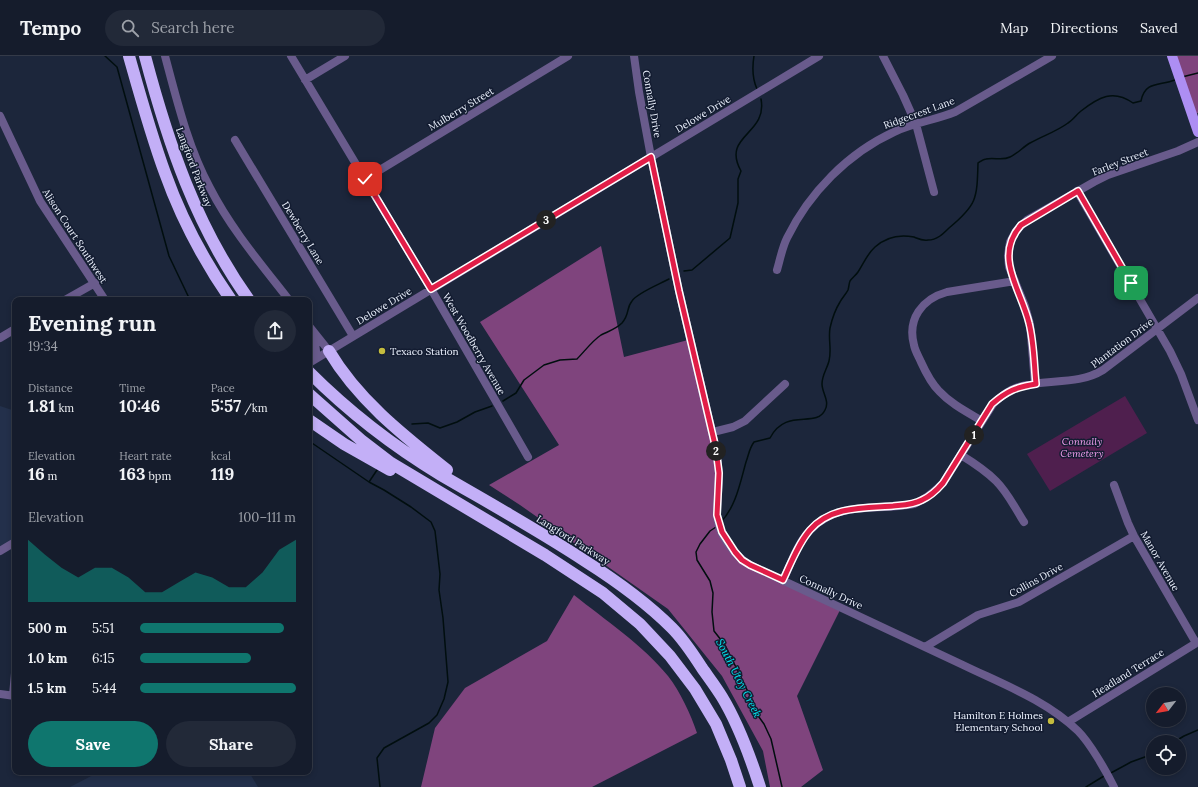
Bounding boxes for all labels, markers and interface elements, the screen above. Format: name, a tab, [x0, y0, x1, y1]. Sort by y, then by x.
search box	[105, 10, 385, 46]
text: Tempo	[20, 16, 81, 40]
icon: search	[119, 17, 141, 39]
text: Search here	[151, 18, 234, 37]
text: Map	[1000, 19, 1028, 37]
text: Directions	[1050, 19, 1118, 37]
text: Saved	[1140, 19, 1178, 37]
street label: Connally Drive	[640, 69, 664, 139]
street label: Mulberry Street	[426, 84, 496, 134]
street label: Delowe Drive	[673, 92, 734, 136]
street label: Ridgecrest Lane	[882, 94, 957, 132]
street label: Langford Parkway	[173, 125, 215, 209]
street label: Farley Street	[1090, 145, 1150, 179]
pin	[348, 162, 382, 196]
icon: check	[354, 168, 376, 190]
street label: Alison Court Southwest	[39, 186, 110, 286]
street label: Dewberry Lane	[279, 199, 327, 267]
pin: 3	[536, 210, 556, 230]
text: 3	[543, 213, 549, 227]
pin	[1114, 266, 1148, 300]
icon: arrive	[1120, 272, 1142, 294]
street label: Delowe Drive	[354, 284, 415, 328]
street label: West Woodberry Avenue	[440, 291, 509, 398]
text: Evening run	[28, 309, 156, 337]
button: share	[254, 310, 296, 352]
street label: Plantation Drive	[1088, 315, 1156, 371]
text: 19:34	[28, 338, 58, 355]
place label: Texaco Station	[390, 345, 459, 358]
marker: Texaco Station	[377, 346, 387, 356]
text: Distance	[28, 381, 73, 395]
text: Time	[119, 381, 145, 395]
text: Pace	[211, 381, 235, 395]
text: 1.81	[28, 395, 56, 417]
text: 10:46	[119, 395, 160, 417]
text: 5:57	[211, 395, 241, 417]
text: km	[56, 401, 74, 415]
text: /km	[241, 401, 267, 415]
pin: 1	[964, 425, 984, 445]
text: 1	[972, 428, 976, 442]
park label: Connally Cemetery	[1060, 435, 1104, 460]
pin: 2	[706, 441, 726, 461]
text: 2	[713, 444, 719, 458]
text: Elevation	[28, 449, 75, 463]
text: Heart rate	[119, 449, 172, 463]
text: kcal	[211, 449, 231, 463]
text: 16	[28, 463, 45, 485]
text: 163	[119, 463, 146, 485]
text: 119	[211, 463, 234, 485]
text: m	[45, 469, 57, 483]
text: bpm	[146, 469, 171, 483]
text: Elevation	[28, 509, 84, 526]
text: 100–111 m	[239, 509, 296, 526]
street label: Langford Parkway	[534, 512, 613, 568]
street label: Manor Avenue	[1138, 529, 1183, 594]
street label: Collins Drive	[1007, 560, 1066, 600]
street label: Connally Drive	[797, 572, 865, 613]
text: 500 m	[28, 620, 67, 637]
text: 5:51	[92, 620, 114, 637]
water label: South Utoy Creek	[713, 636, 765, 720]
street label: Headland Terrace	[1090, 645, 1167, 700]
text: 1.0 km	[28, 650, 67, 667]
text: 6:15	[92, 650, 115, 667]
text: 1.5 km	[28, 680, 66, 697]
text: 5:44	[92, 680, 116, 697]
north arrow	[1146, 687, 1186, 727]
map controls	[1146, 687, 1186, 775]
place label: Hamilton E Holmes Elementary School	[953, 709, 1043, 734]
marker: Hamilton E Holmes Elementary School	[1046, 716, 1056, 726]
button: Save	[28, 721, 158, 767]
button: Share	[166, 721, 296, 767]
button: locate	[1146, 735, 1186, 775]

